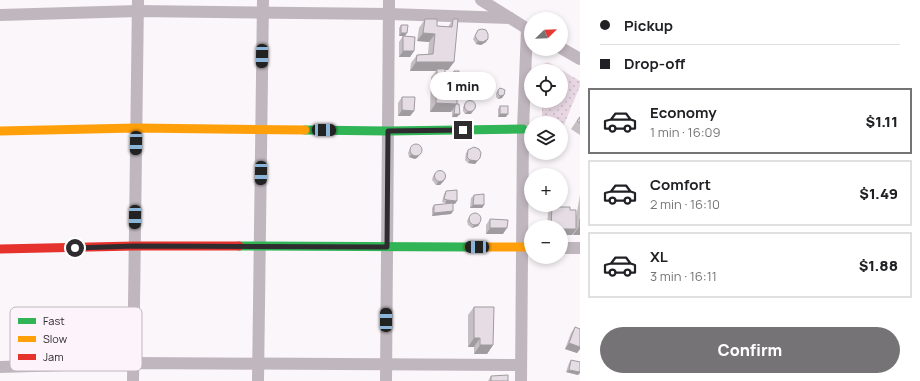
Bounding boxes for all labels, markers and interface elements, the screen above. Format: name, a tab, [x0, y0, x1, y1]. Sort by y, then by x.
north arrow	[524, 12, 568, 56]
map controls	[524, 12, 568, 264]
text: Pickup	[624, 15, 673, 36]
car	[256, 44, 268, 68]
text: Drop-off	[624, 53, 685, 74]
button: locate	[524, 64, 568, 108]
callout: 1 min	[430, 72, 496, 100]
text: 1 min	[447, 77, 479, 95]
text: Economy	[650, 102, 717, 123]
icon: car	[602, 103, 638, 139]
text: $1.11	[866, 111, 898, 132]
button: layers	[524, 116, 568, 160]
route end	[454, 121, 472, 139]
text: 1 min · 16:09	[650, 123, 721, 141]
car	[312, 124, 336, 136]
car	[130, 131, 142, 155]
car	[255, 161, 267, 185]
button: +	[524, 168, 568, 212]
text: Comfort	[650, 174, 711, 195]
icon: car	[602, 175, 638, 211]
text: $1.49	[859, 183, 898, 204]
text: 2 min · 16:10	[650, 195, 720, 213]
car	[129, 205, 141, 229]
button: −	[524, 220, 568, 264]
route start	[66, 239, 84, 257]
car	[465, 241, 489, 253]
text: XL	[650, 246, 668, 267]
icon: car	[602, 247, 638, 283]
text: $1.88	[859, 255, 898, 276]
text: 3 min · 16:11	[650, 267, 717, 285]
legend	[10, 307, 142, 371]
car	[380, 308, 392, 332]
text: Fast	[43, 313, 65, 328]
button: Confirm	[600, 327, 900, 373]
text: Slow	[43, 331, 68, 346]
text: Jam	[43, 349, 64, 364]

